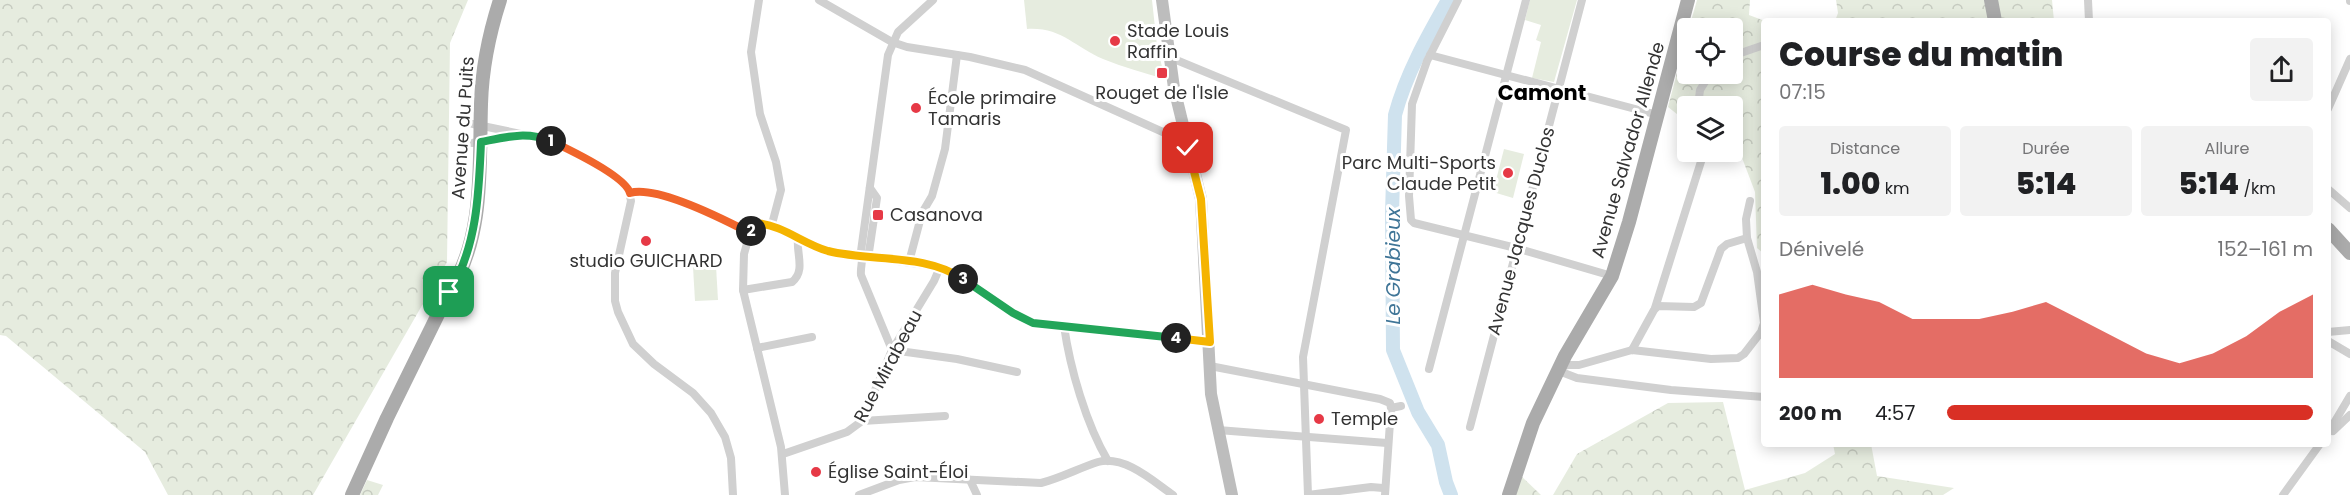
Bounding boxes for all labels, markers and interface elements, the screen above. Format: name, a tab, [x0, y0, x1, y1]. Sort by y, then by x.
place label: Stade Louis Raffin	[1127, 18, 1229, 64]
map controls	[1677, 18, 1743, 162]
button: locate	[1677, 18, 1743, 84]
text: Course du matin	[1779, 31, 2064, 78]
marker: Stade Louis Raffin	[1108, 34, 1122, 48]
button: share	[2250, 38, 2313, 101]
street label: Avenue Salvador Allende	[1585, 39, 1670, 261]
street label: Avenue du Puits	[445, 56, 480, 200]
marker: Rouget de l'Isle	[1155, 66, 1169, 80]
district label: Camont	[1498, 78, 1586, 107]
text: 07:15	[1779, 78, 1826, 106]
place label: Rouget de l'Isle	[1095, 80, 1229, 105]
place label: École primaire Tamaris	[928, 85, 1056, 131]
button: layers	[1677, 96, 1743, 162]
marker: École primaire Tamaris	[909, 101, 923, 115]
pin	[1162, 122, 1213, 173]
street label: Avenue Jacques Duclos	[1481, 124, 1560, 338]
pin: 1	[536, 126, 566, 156]
text: 1	[548, 129, 554, 152]
icon: check	[1171, 131, 1204, 164]
text: Distance	[1830, 137, 1900, 160]
text: Durée	[2022, 137, 2070, 160]
text: Allure	[2205, 137, 2249, 160]
place label: Parc Multi-Sports Claude Petit	[1342, 150, 1496, 196]
text: 1.00	[1820, 162, 1881, 205]
text: 5:14	[2015, 162, 2077, 205]
text: 5:14	[2178, 162, 2239, 205]
marker: Parc Multi-Sports Claude Petit	[1501, 166, 1515, 180]
text: km	[1881, 177, 1910, 200]
text: /km	[2239, 177, 2276, 200]
place label: Casanova	[890, 202, 983, 227]
water label: Le Grabieux	[1379, 206, 1407, 324]
marker: Casanova	[871, 208, 885, 222]
pin: 2	[736, 216, 766, 246]
text: 2	[746, 219, 756, 242]
marker: studio GUICHARD	[639, 234, 653, 248]
text: Dénivelé	[1779, 235, 1864, 263]
text: 152–161 m	[2218, 235, 2313, 263]
place label: studio GUICHARD	[569, 248, 723, 273]
pin: 3	[948, 264, 978, 294]
pin	[423, 266, 474, 317]
text: 3	[958, 267, 968, 290]
icon: arrive	[432, 275, 465, 308]
street label: Rue Mirabeau	[847, 305, 928, 426]
pin: 4	[1161, 323, 1191, 353]
text: 4	[1171, 326, 1181, 349]
text: 200 m	[1779, 399, 1842, 427]
text: 4:57	[1875, 399, 1915, 427]
place label: Temple	[1331, 406, 1398, 431]
marker: Temple	[1312, 412, 1326, 426]
place label: Église Saint-Éloi	[828, 459, 968, 484]
marker: Église Saint-Éloi	[809, 465, 823, 479]

